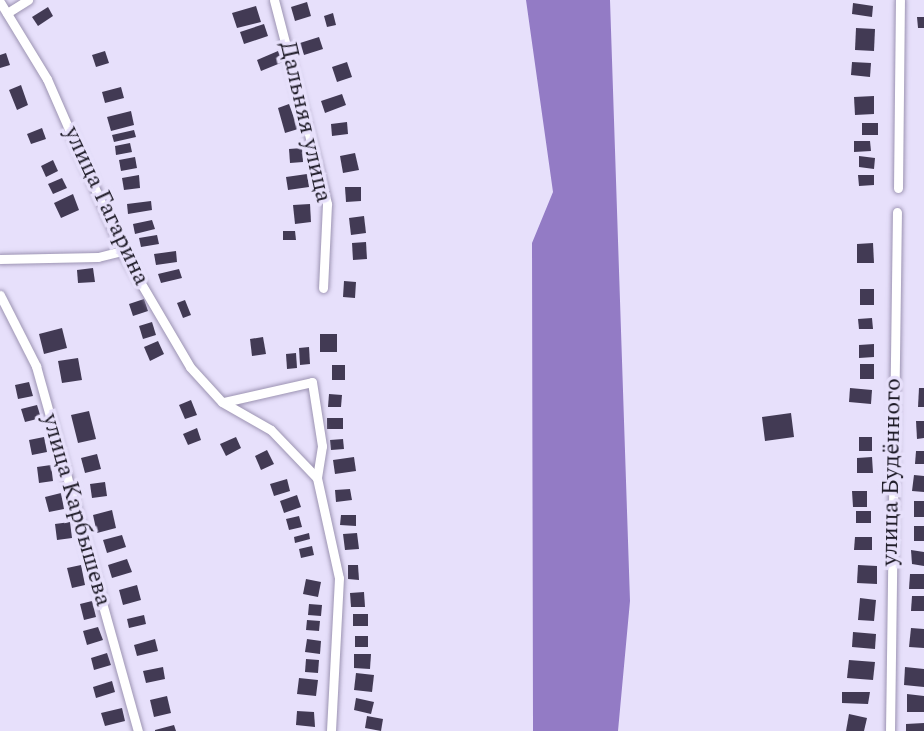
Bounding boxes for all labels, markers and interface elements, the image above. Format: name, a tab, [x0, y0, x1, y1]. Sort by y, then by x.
street label: Дальняя улица	[272, 39, 338, 205]
street label: улица Гагарина	[57, 122, 155, 290]
street label: улица Будённого	[876, 378, 908, 566]
street label: улица Карбышева	[35, 410, 117, 610]

